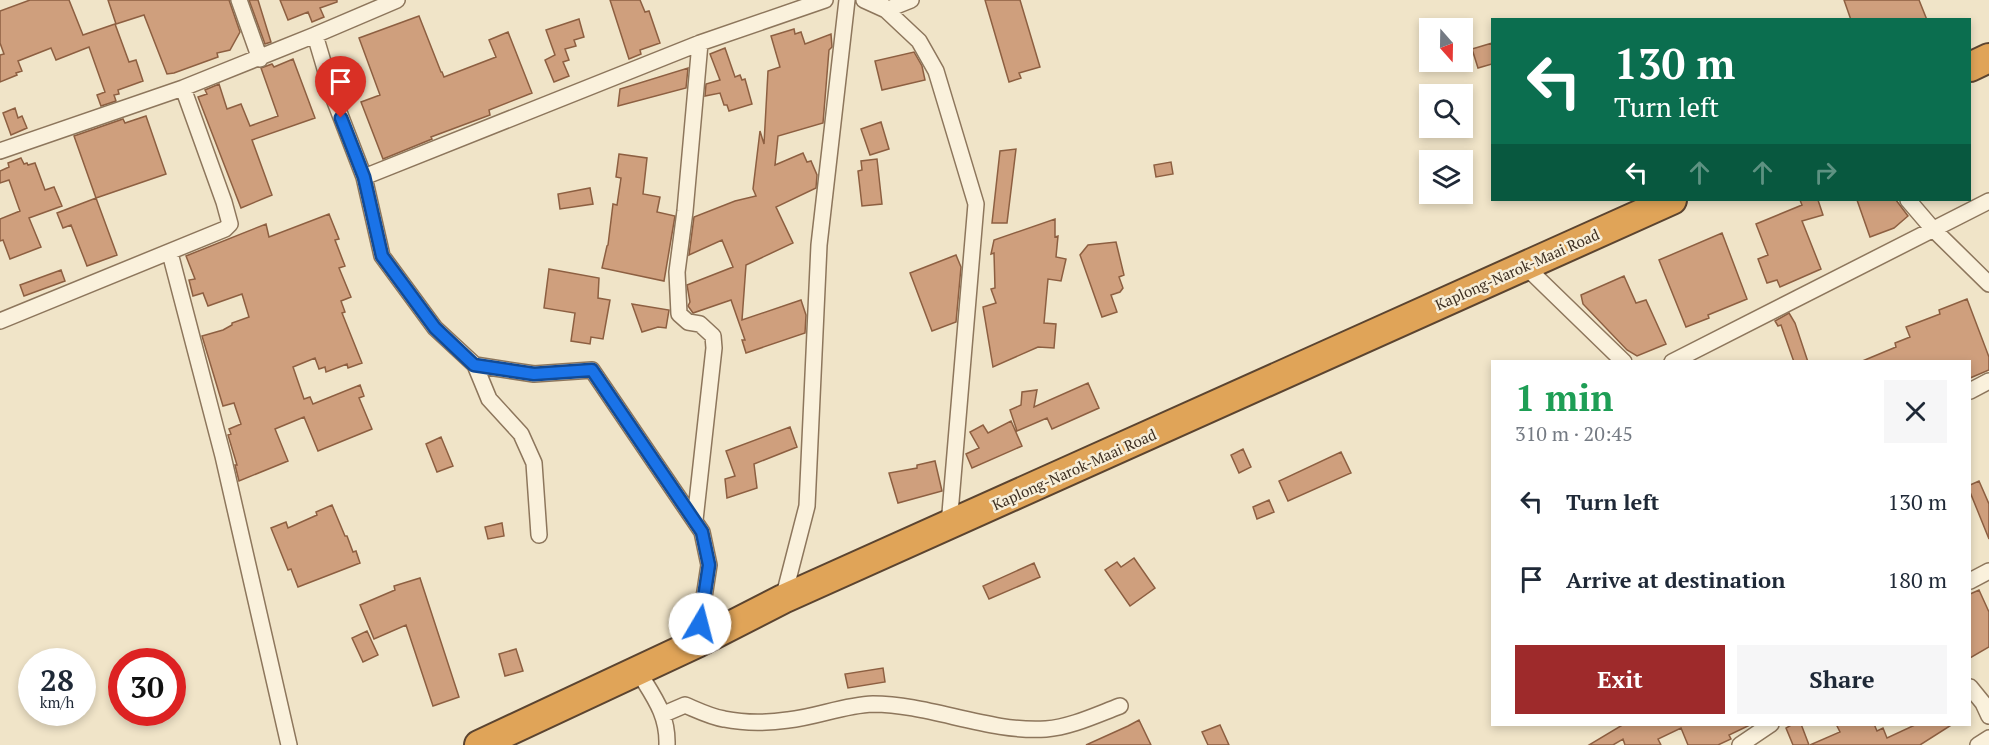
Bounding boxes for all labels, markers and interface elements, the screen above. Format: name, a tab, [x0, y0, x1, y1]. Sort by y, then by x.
north arrow	[1419, 18, 1473, 72]
map controls	[1419, 18, 1473, 204]
text: 130 m	[1614, 35, 1735, 91]
icon: left	[1515, 42, 1593, 120]
pin	[315, 56, 366, 118]
icon: arrive	[324, 65, 357, 98]
button: search	[1419, 84, 1473, 138]
text: Turn left	[1614, 89, 1719, 125]
button: layers	[1419, 150, 1473, 204]
icon: left	[1620, 156, 1653, 189]
icon: ahead	[1683, 156, 1716, 189]
icon: ahead	[1746, 156, 1779, 189]
icon: right	[1809, 156, 1842, 189]
street label: Kaplong-Narok-Maai Road	[1432, 224, 1602, 314]
text: 1 min	[1515, 374, 1613, 421]
button: close	[1884, 380, 1947, 443]
text: 310 m · 20:45	[1515, 420, 1633, 447]
street label: Kaplong-Narok-Maai Road	[989, 424, 1159, 514]
icon: left	[1515, 485, 1548, 518]
text: Turn left	[1566, 487, 1659, 516]
text: 130 m	[1887, 487, 1947, 516]
icon: arrive	[1515, 563, 1548, 596]
text: Arrive at destination	[1566, 565, 1785, 594]
text: 180 m	[1887, 565, 1947, 594]
position arrow	[668, 592, 732, 656]
button: Exit	[1515, 645, 1725, 714]
button: Share	[1737, 645, 1947, 714]
speed limit sign: 30	[108, 648, 186, 726]
text: 28	[40, 660, 74, 700]
text: km/h	[40, 692, 74, 712]

